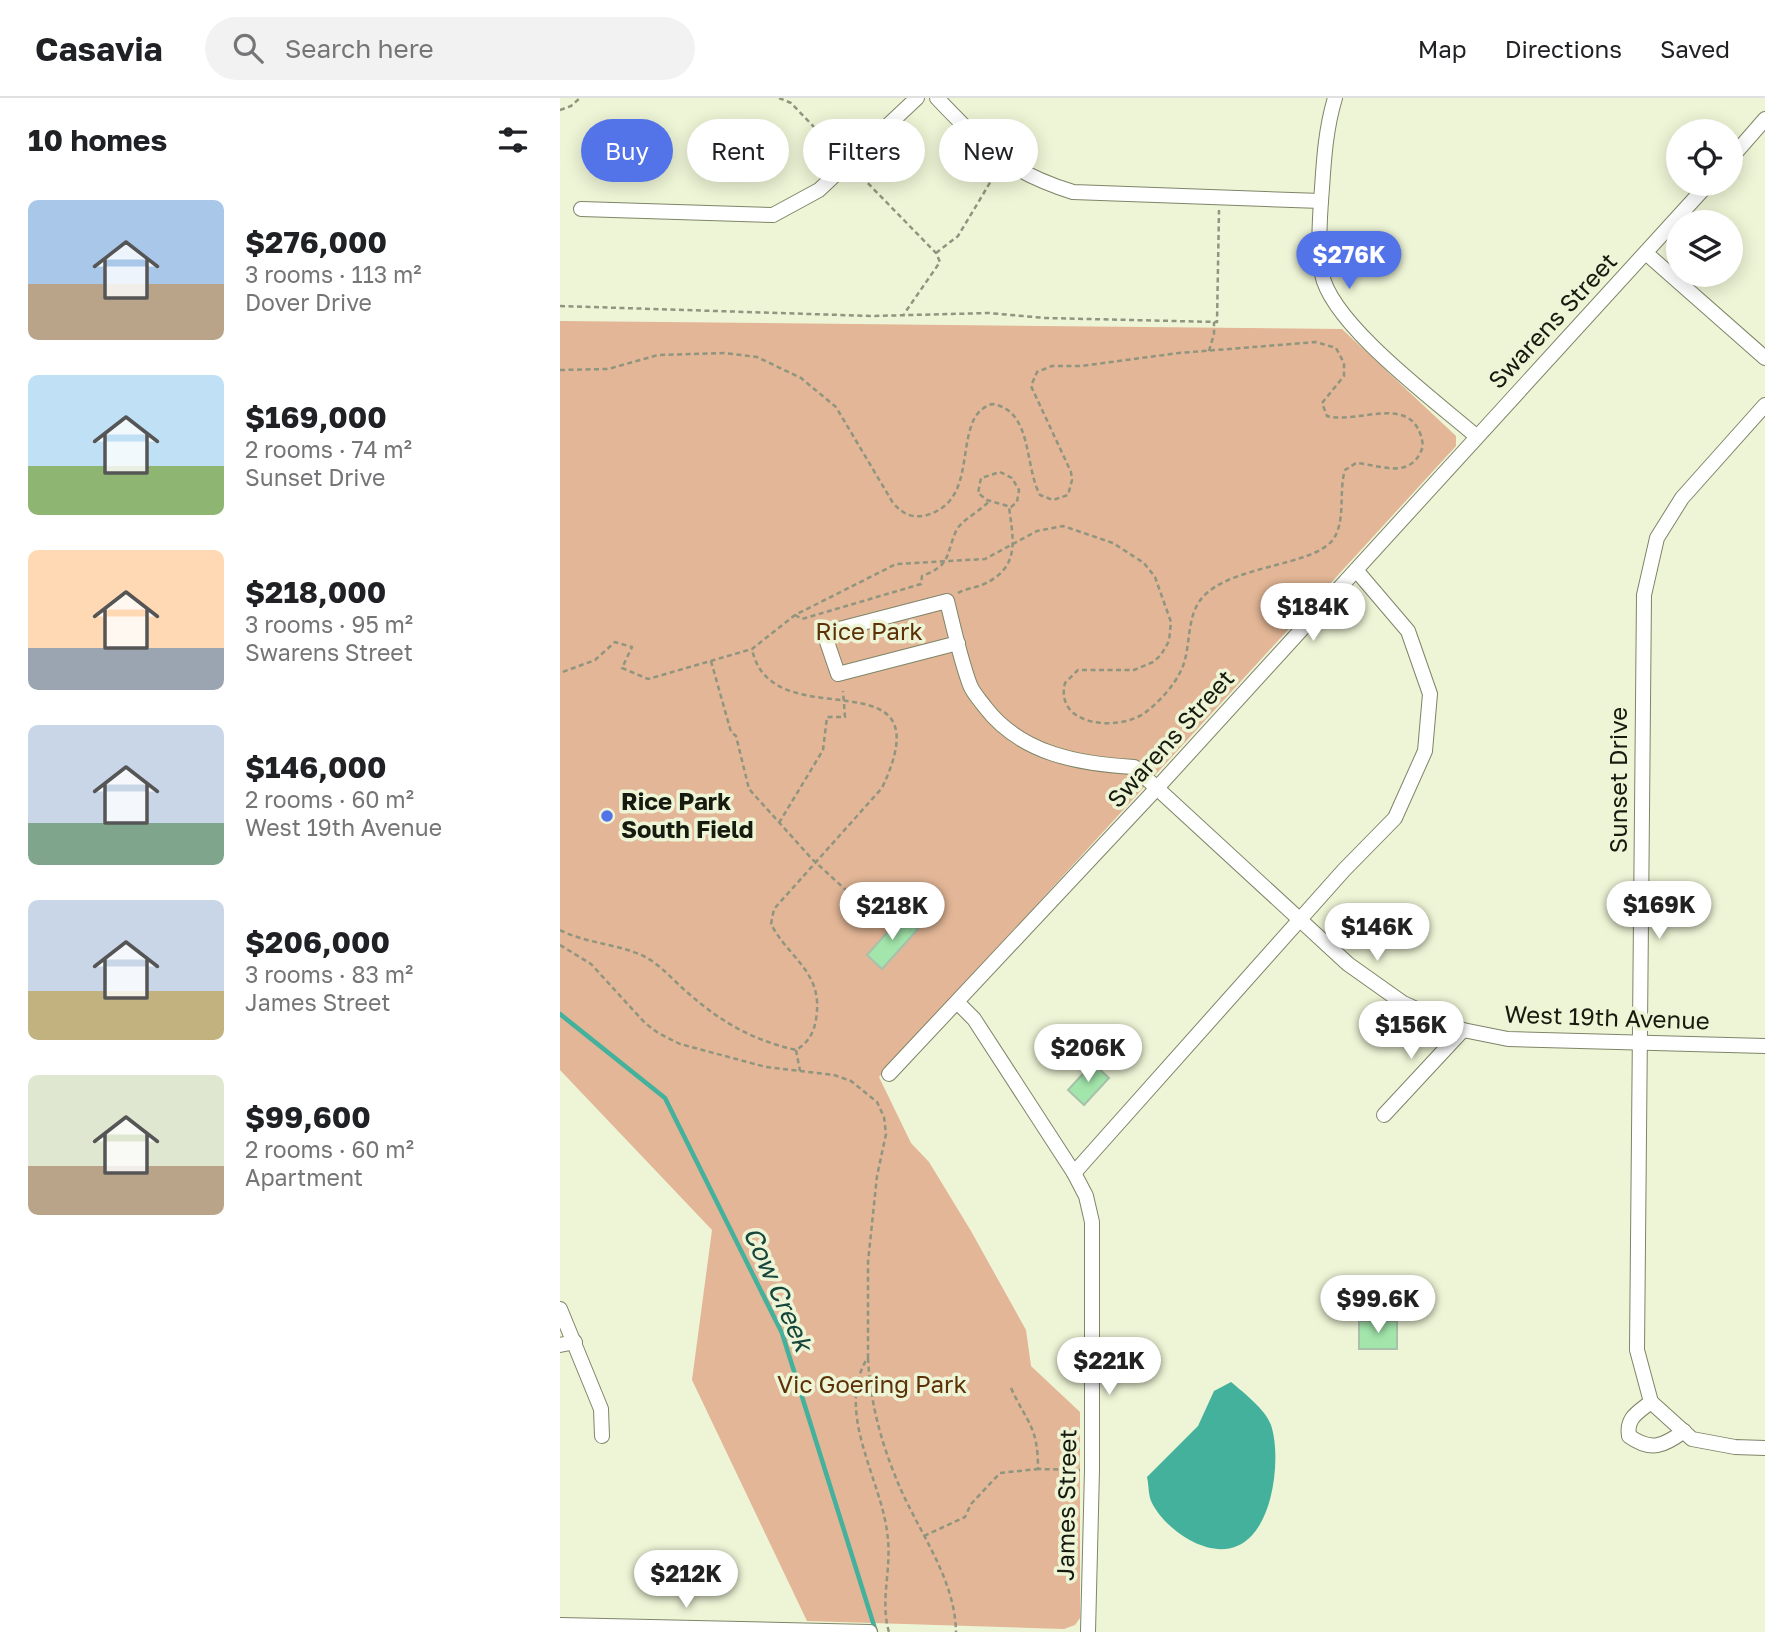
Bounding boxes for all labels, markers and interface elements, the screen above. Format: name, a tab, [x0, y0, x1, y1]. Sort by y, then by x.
search box	[205, 17, 695, 80]
text: Casavia	[35, 29, 163, 68]
icon: search	[229, 29, 267, 67]
text: Search here	[285, 33, 434, 64]
text: Map	[1418, 34, 1467, 63]
text: Directions	[1505, 34, 1622, 63]
text: Saved	[1660, 34, 1730, 63]
chip: Buy	[581, 119, 673, 182]
chip: Rent	[687, 119, 789, 182]
chip: Filters	[803, 119, 925, 182]
chip: New	[939, 119, 1038, 182]
map controls	[1666, 119, 1743, 287]
button: locate	[1666, 119, 1743, 196]
icon: filters	[494, 121, 532, 159]
text: 10 homes	[28, 122, 167, 158]
button: layers	[1666, 210, 1743, 287]
text: $276,000	[245, 224, 387, 260]
icon: home	[84, 228, 168, 312]
pin: $276K	[1300, 232, 1398, 291]
text: $276K	[1312, 240, 1386, 268]
street label: Swarens Street	[1482, 246, 1622, 394]
text: 3 rooms · 113 m²	[245, 260, 422, 288]
text: Dover Drive	[245, 288, 372, 316]
text: $169,000	[245, 399, 387, 435]
icon: home	[84, 403, 168, 487]
text: 2 rooms · 74 m²	[245, 435, 412, 463]
text: Sunset Drive	[245, 463, 385, 491]
text: $218,000	[245, 574, 386, 610]
icon: home	[84, 578, 168, 662]
pin: $184K	[1264, 584, 1362, 643]
text: $184K	[1276, 592, 1350, 620]
text: 3 rooms · 95 m²	[245, 610, 413, 638]
park label: Rice Park	[815, 616, 923, 645]
text: Swarens Street	[245, 638, 413, 666]
street label: Swarens Street	[1100, 663, 1239, 813]
street label: Sunset Drive	[1603, 707, 1632, 853]
text: $146,000	[245, 749, 386, 785]
icon: home	[84, 753, 168, 837]
text: 2 rooms · 60 m²	[245, 785, 414, 813]
place label: Rice Park South Field	[621, 786, 754, 843]
marker: Rice Park South Field	[599, 808, 615, 824]
text: West 19th Avenue	[245, 813, 442, 841]
pin: $218K	[843, 882, 941, 942]
pin: $169K	[1610, 882, 1708, 941]
text: $169K	[1622, 890, 1696, 918]
text: $218K	[856, 891, 928, 919]
pin: $146K	[1328, 904, 1426, 963]
text: $146K	[1341, 912, 1413, 940]
text: $206,000	[245, 924, 390, 960]
icon: home	[84, 928, 168, 1012]
text: 3 rooms · 83 m²	[245, 960, 413, 988]
text: James Street	[245, 988, 390, 1016]
street label: West 19th Avenue	[1504, 998, 1710, 1035]
pin: $156K	[1362, 1002, 1460, 1061]
text: $156K	[1375, 1010, 1447, 1038]
pin: $206K	[1039, 1024, 1137, 1084]
text: $206K	[1050, 1033, 1126, 1061]
text: $99,600	[245, 1099, 371, 1135]
icon: home	[84, 1103, 168, 1187]
text: 2 rooms · 60 m²	[245, 1135, 414, 1163]
text: Apartment	[245, 1163, 363, 1191]
water label: Cow Creek	[737, 1222, 821, 1358]
pin: $99.6K	[1321, 1276, 1435, 1335]
text: $99.6K	[1336, 1284, 1420, 1312]
pin: $221K	[1060, 1338, 1158, 1397]
text: $221K	[1073, 1346, 1145, 1374]
park label: Vic Goering Park	[777, 1369, 967, 1398]
street label: James Street	[1050, 1429, 1081, 1581]
pin: $212K	[637, 1550, 735, 1610]
text: $212K	[650, 1559, 722, 1587]

